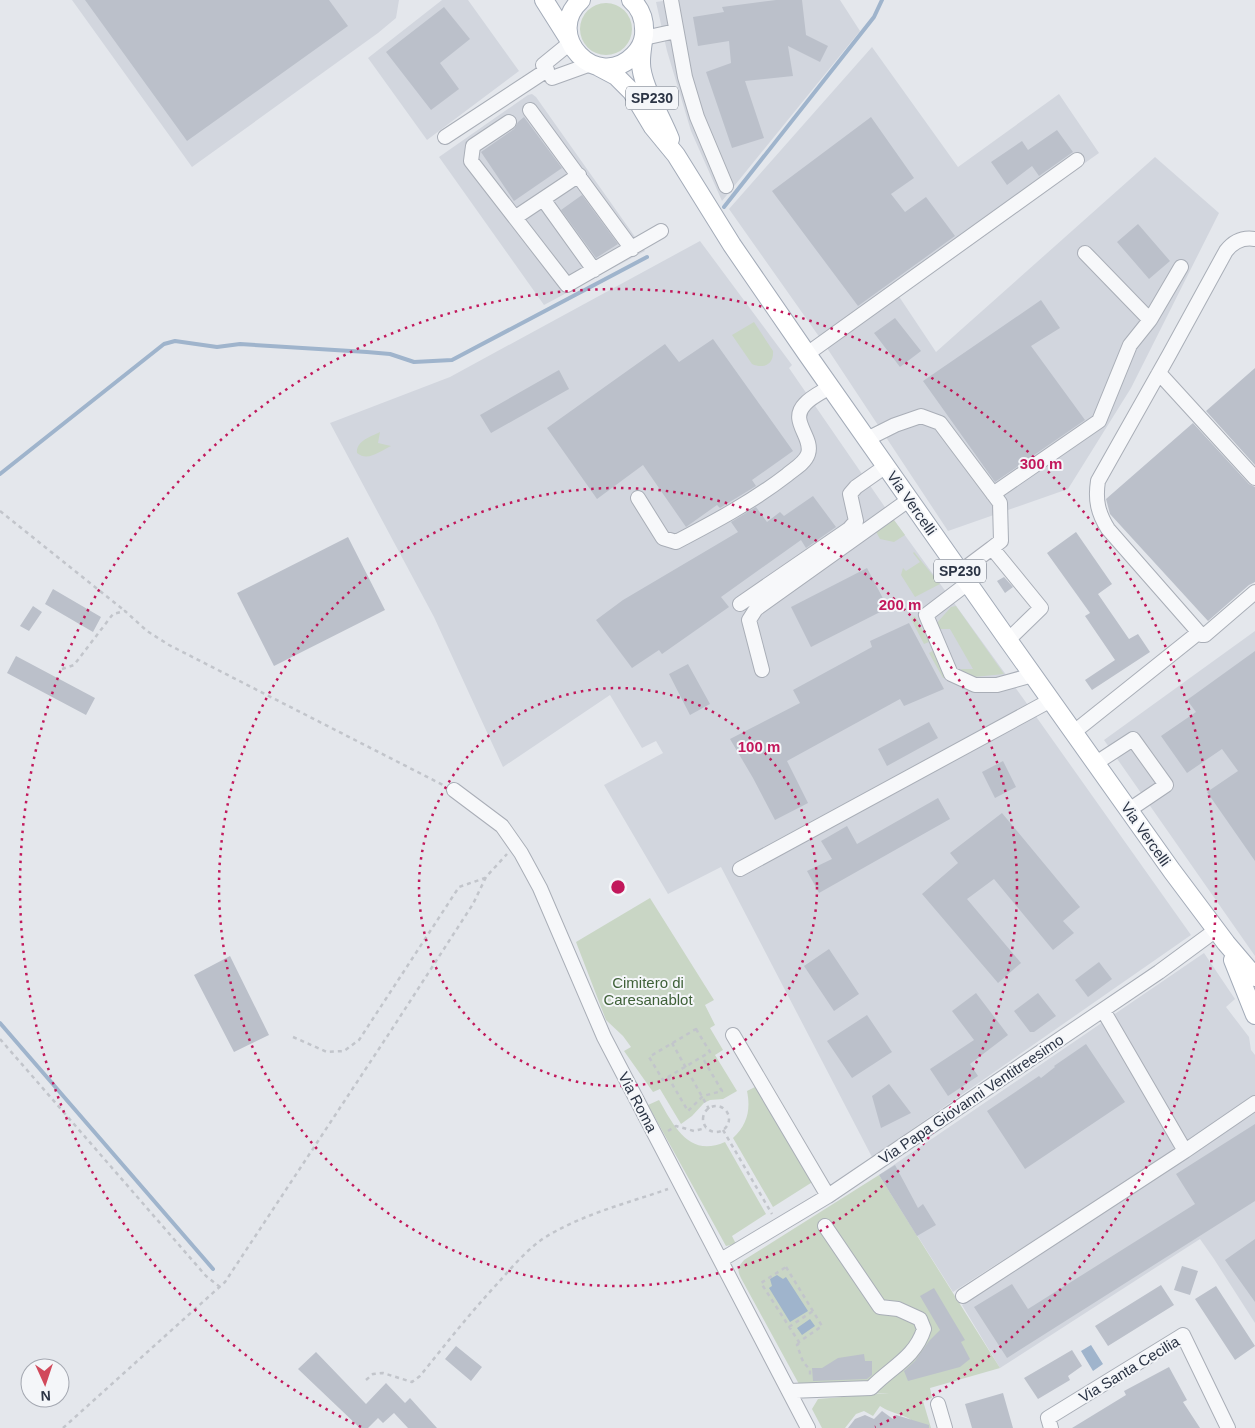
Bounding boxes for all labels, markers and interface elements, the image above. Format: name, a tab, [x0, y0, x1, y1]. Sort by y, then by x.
road number: SP230	[626, 86, 678, 110]
text: 300 m	[1020, 455, 1062, 472]
street label: Via Vercelli	[884, 468, 940, 538]
road number: SP230	[934, 560, 986, 582]
text: 200 m	[879, 596, 921, 613]
text: 100 m	[738, 738, 780, 755]
street label: Via Vercelli	[1118, 799, 1174, 869]
centre of rings	[609, 878, 627, 896]
park label: Cimitero di Caresanablot	[603, 974, 693, 1008]
street label: Via Papa Giovanni Ventitreesimo	[875, 1031, 1067, 1167]
street label: Via Roma	[615, 1069, 661, 1136]
street label: Via Santa Cecilia	[1076, 1332, 1183, 1406]
north arrow	[20, 1358, 70, 1408]
text: N	[40, 1388, 51, 1404]

